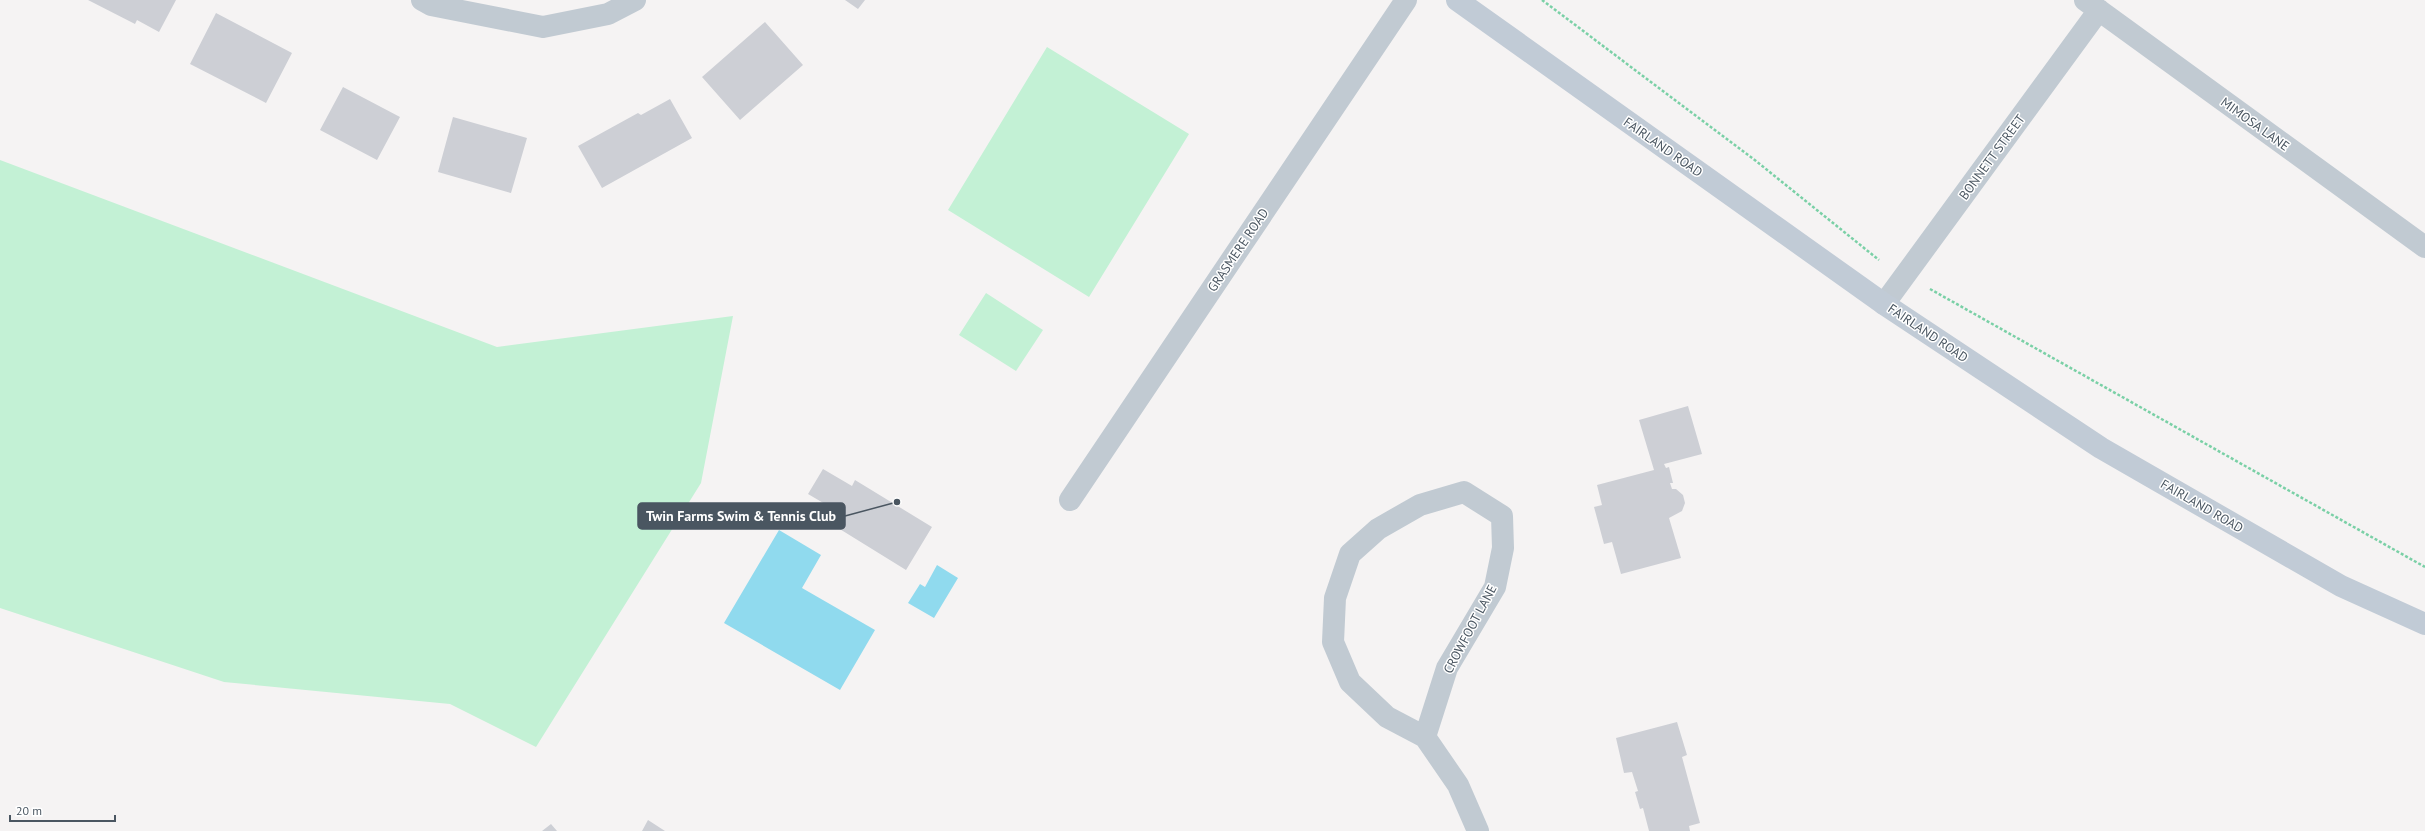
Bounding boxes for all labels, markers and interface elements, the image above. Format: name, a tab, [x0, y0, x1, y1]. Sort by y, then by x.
street label: MIMOSA LANE	[2217, 93, 2293, 155]
street label: BONNETT STREET	[1955, 111, 2029, 203]
street label: FAIRLAND ROAD	[1620, 113, 1706, 181]
street label: GRASMERE ROAD	[1204, 205, 1272, 295]
street label: FAIRLAND ROAD	[1885, 300, 1971, 366]
street label: FAIRLAND ROAD	[2158, 475, 2246, 537]
callout: Twin Farms Swim & Tennis Club	[638, 503, 845, 529]
text: Twin Farms Swim & Tennis Club	[646, 507, 836, 525]
street label: CROWFOOT LANE	[1439, 582, 1501, 676]
scale bar	[10, 797, 115, 823]
text: 20 m	[16, 803, 42, 818]

